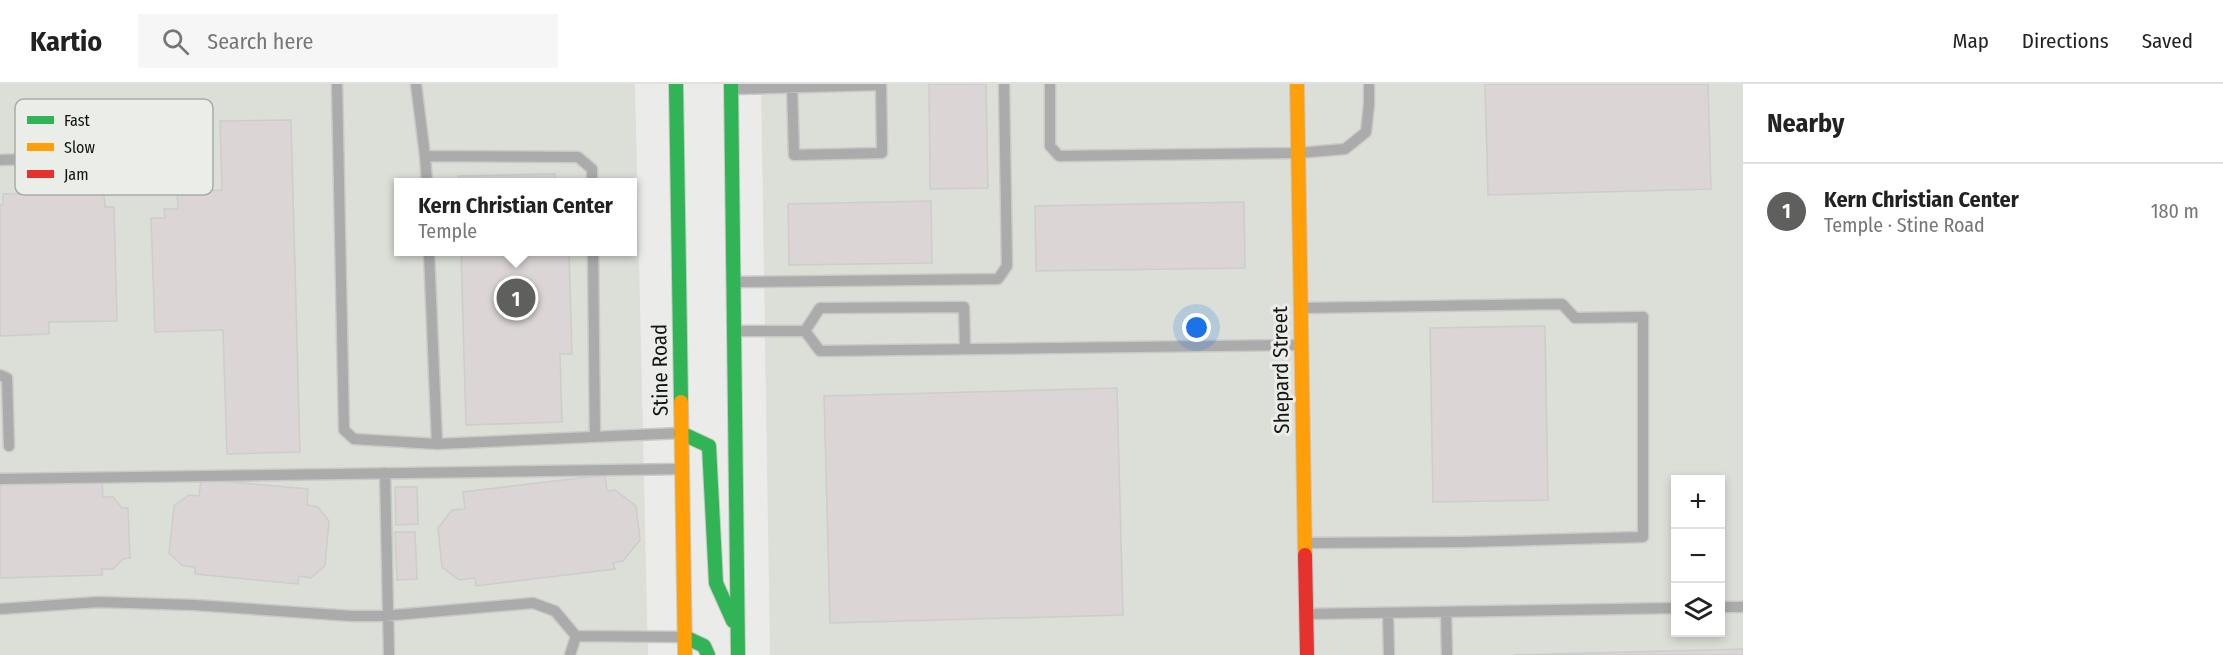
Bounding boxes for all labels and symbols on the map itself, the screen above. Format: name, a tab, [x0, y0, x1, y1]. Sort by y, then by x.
legend	[15, 99, 213, 195]
text: Fast	[64, 111, 91, 130]
text: Slow	[64, 138, 95, 157]
text: Jam	[64, 165, 89, 184]
pin: 1	[496, 276, 536, 320]
street label: Shepard Street	[1267, 306, 1295, 434]
your location	[1182, 313, 1211, 342]
street label: Stine Road	[646, 324, 674, 416]

